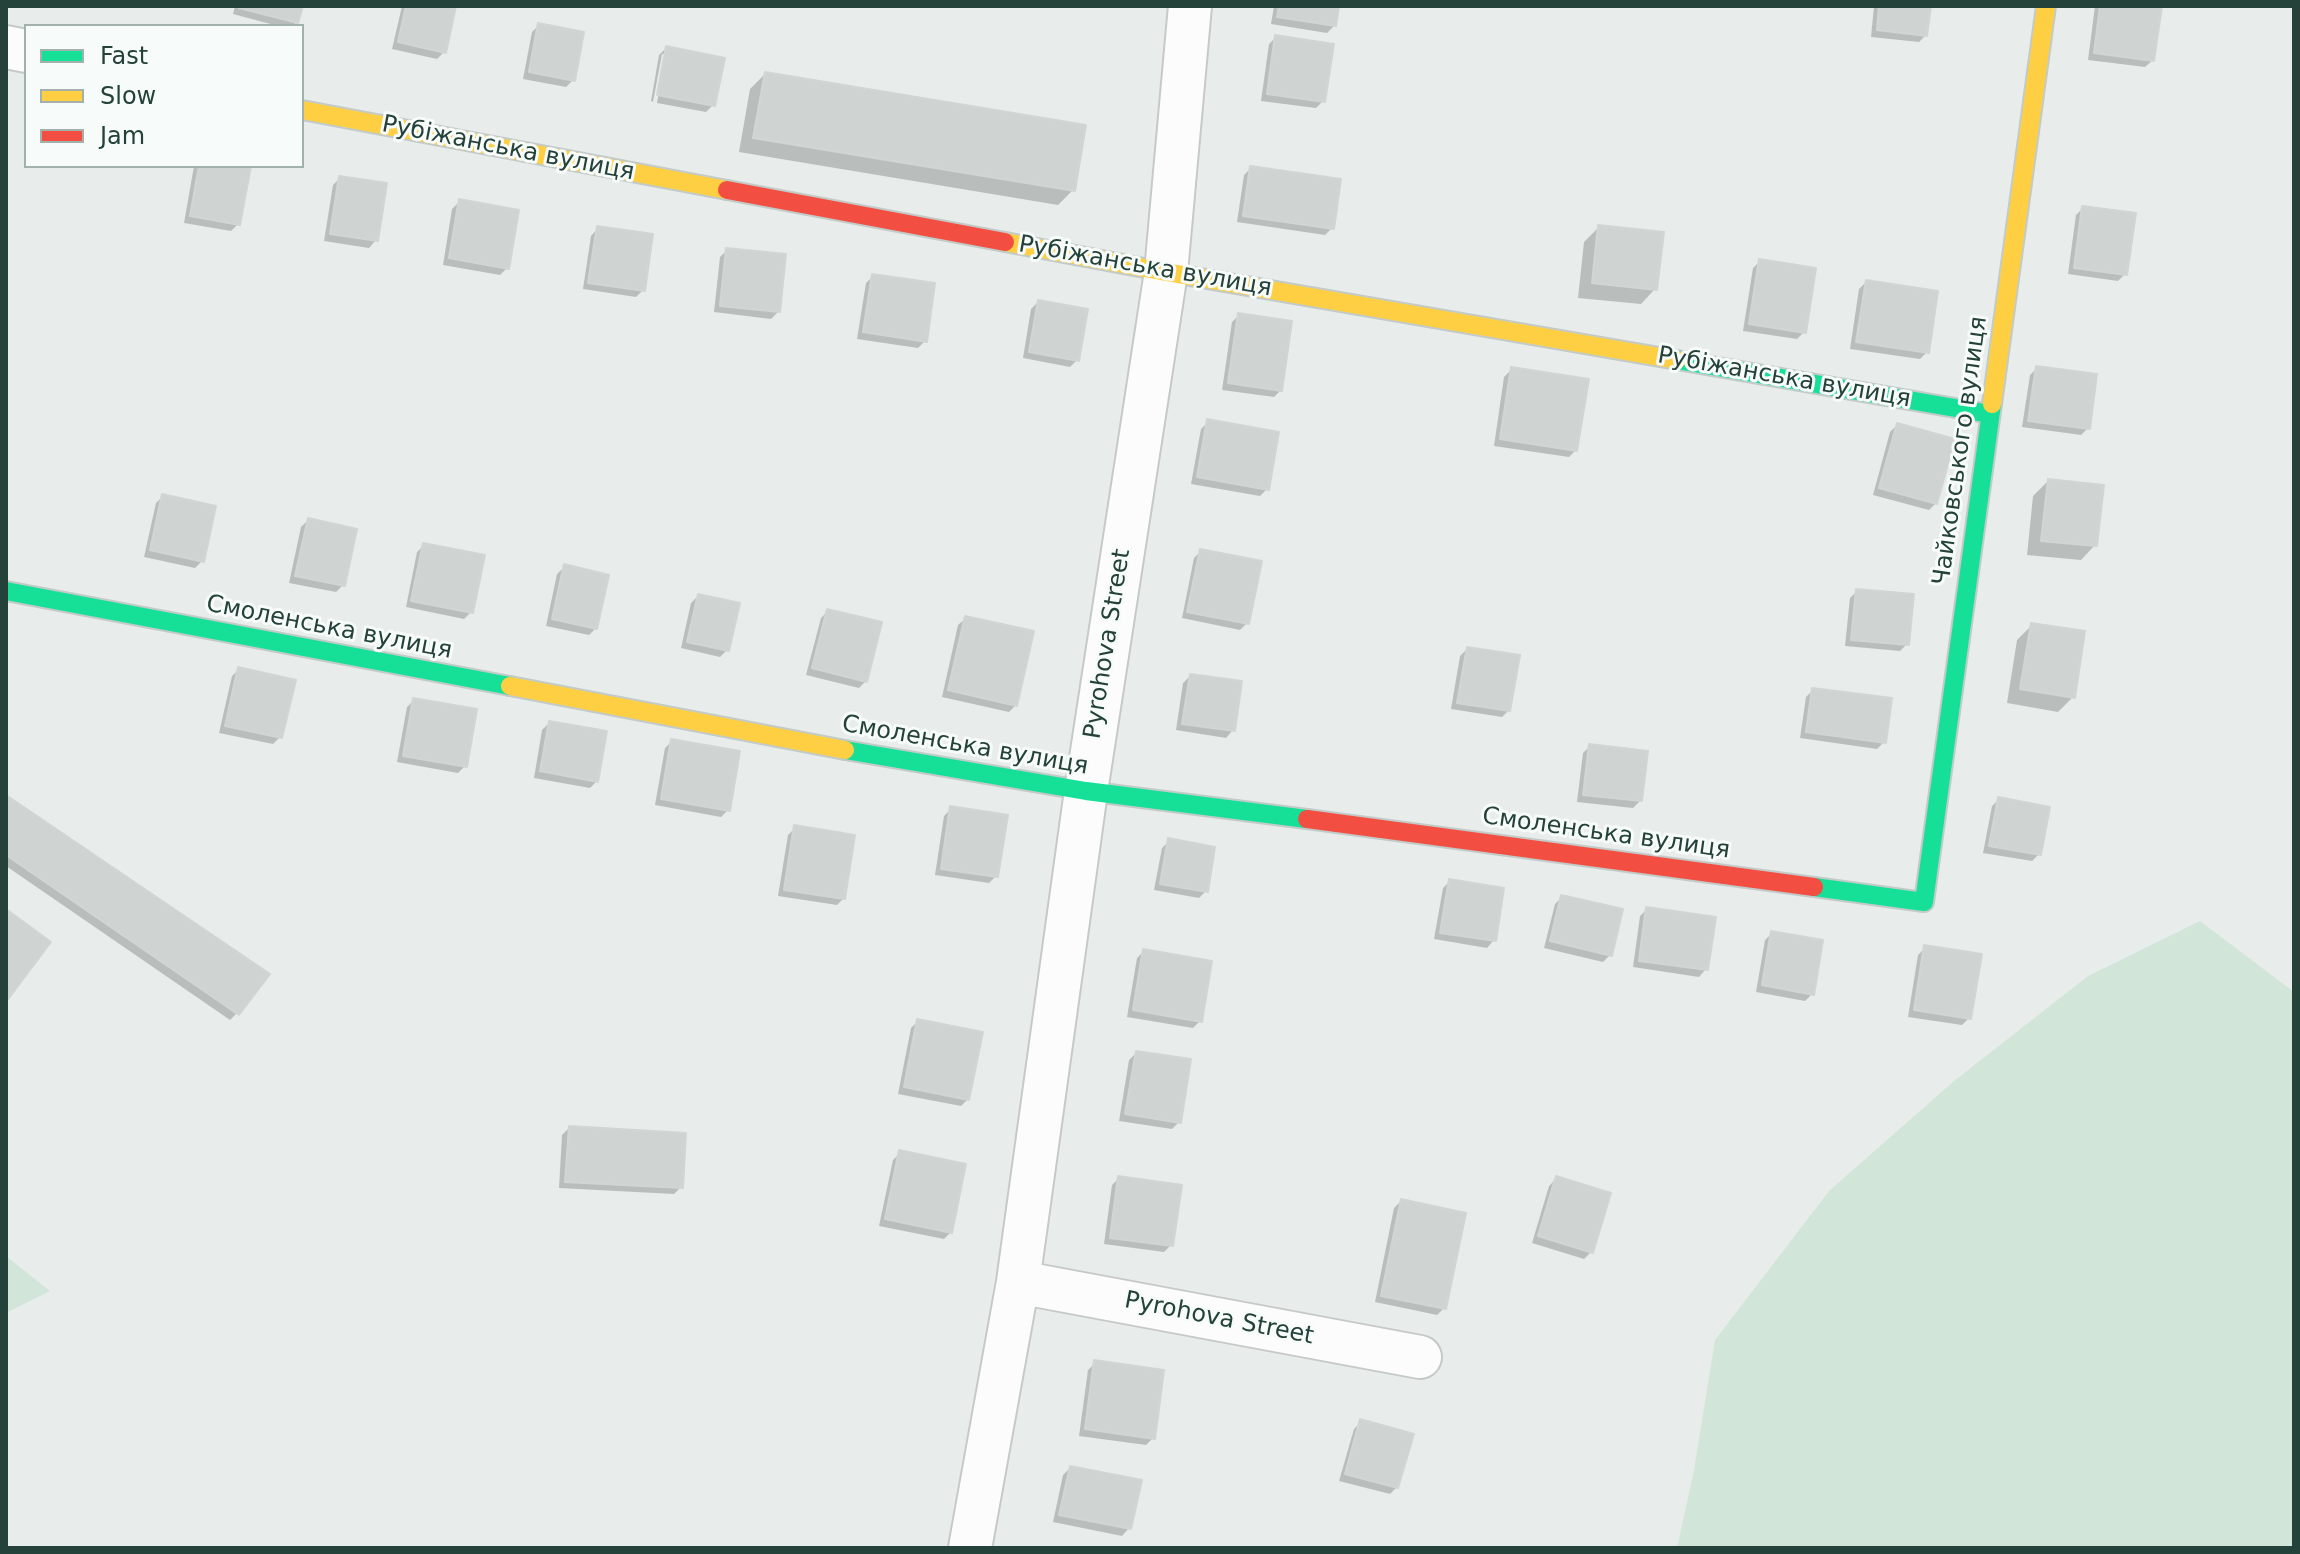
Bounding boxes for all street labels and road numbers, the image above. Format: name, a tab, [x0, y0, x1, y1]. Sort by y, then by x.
street label: Рубіжанська вулиця	[379, 110, 637, 188]
street label: Рубіжанська вулиця	[1016, 231, 1274, 303]
street label: Чайковського вулиця	[1928, 315, 1994, 587]
street label: Рубіжанська вулиця	[1655, 342, 1913, 414]
street label: Pyrohova Street	[1079, 547, 1137, 741]
street label: Смоленська вулиця	[204, 590, 454, 666]
street label: Смоленська вулиця	[840, 710, 1090, 782]
street label: Смоленська вулиця	[1480, 802, 1732, 866]
street label: Pyrohova Street	[1122, 1287, 1316, 1351]

